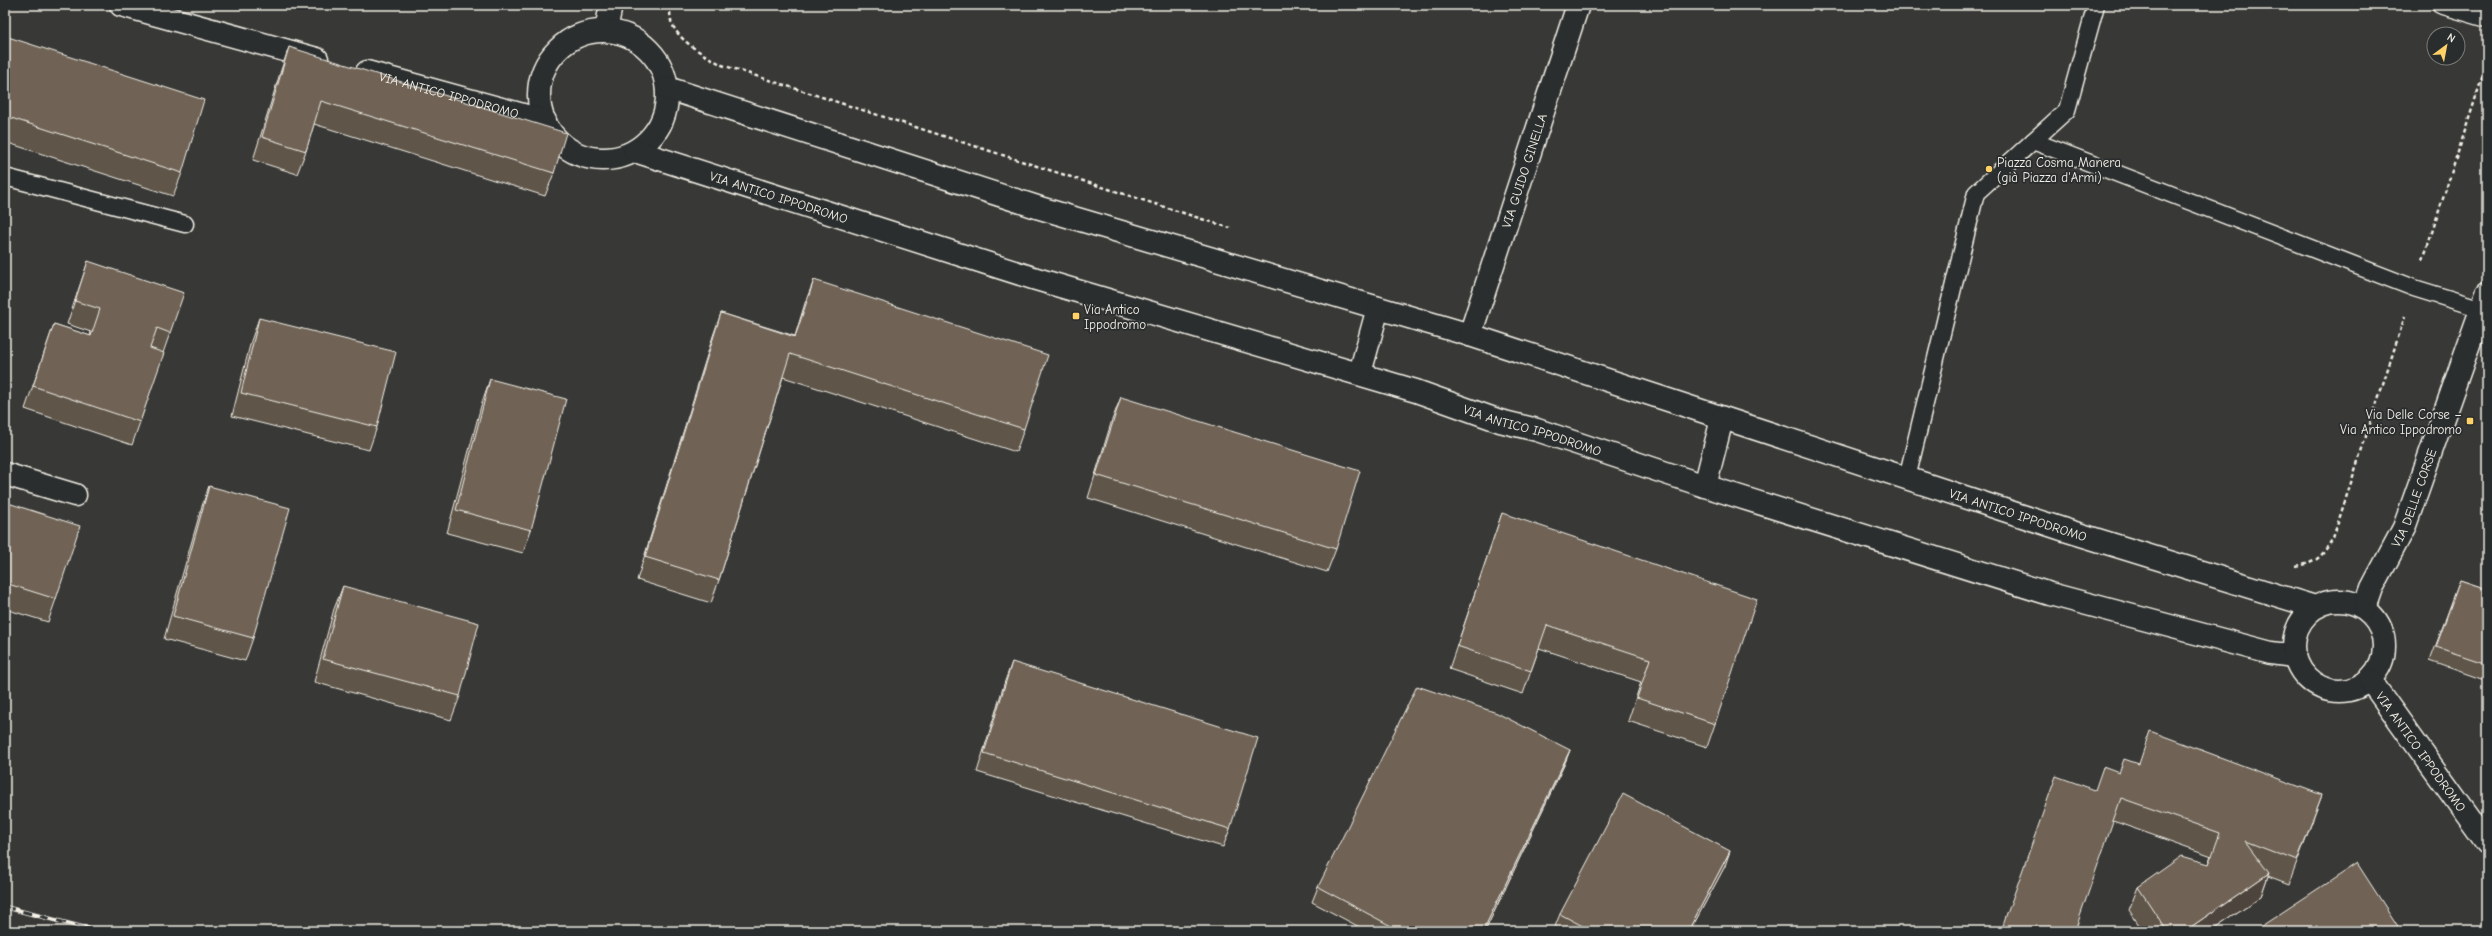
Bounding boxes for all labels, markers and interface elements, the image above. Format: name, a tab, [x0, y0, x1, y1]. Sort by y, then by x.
north arrow	[2426, 26, 2466, 66]
text: N	[2445, 31, 2458, 45]
street label: VIA ANTICO IPPODROMO	[378, 68, 520, 121]
street label: VIA GUIDO GINELLA	[1498, 111, 1550, 230]
place label: Piazza Cosma Manera (già Piazza d'Armi)	[1997, 155, 2121, 185]
marker: Piazza Cosma Manera (già Piazza d'Armi)	[1984, 164, 1994, 174]
street label: VIA ANTICO IPPODROMO	[708, 168, 850, 226]
place label: Via Antico Ippodromo	[1084, 302, 1146, 332]
marker: Via Antico Ippodromo	[1071, 311, 1081, 321]
street label: VIA ANTICO IPPODROMO	[1461, 401, 1603, 458]
place label: Via Delle Corse – Via Antico Ippodromo	[2340, 407, 2462, 437]
marker: Via Delle Corse – Via Antico Ippodromo	[2465, 416, 2475, 426]
street label: VIA DELLE CORSE	[2388, 446, 2439, 549]
street label: VIA ANTICO IPPODROMO	[1947, 485, 2089, 544]
street label: VIA ANTICO IPPODROMO	[2373, 689, 2469, 814]

